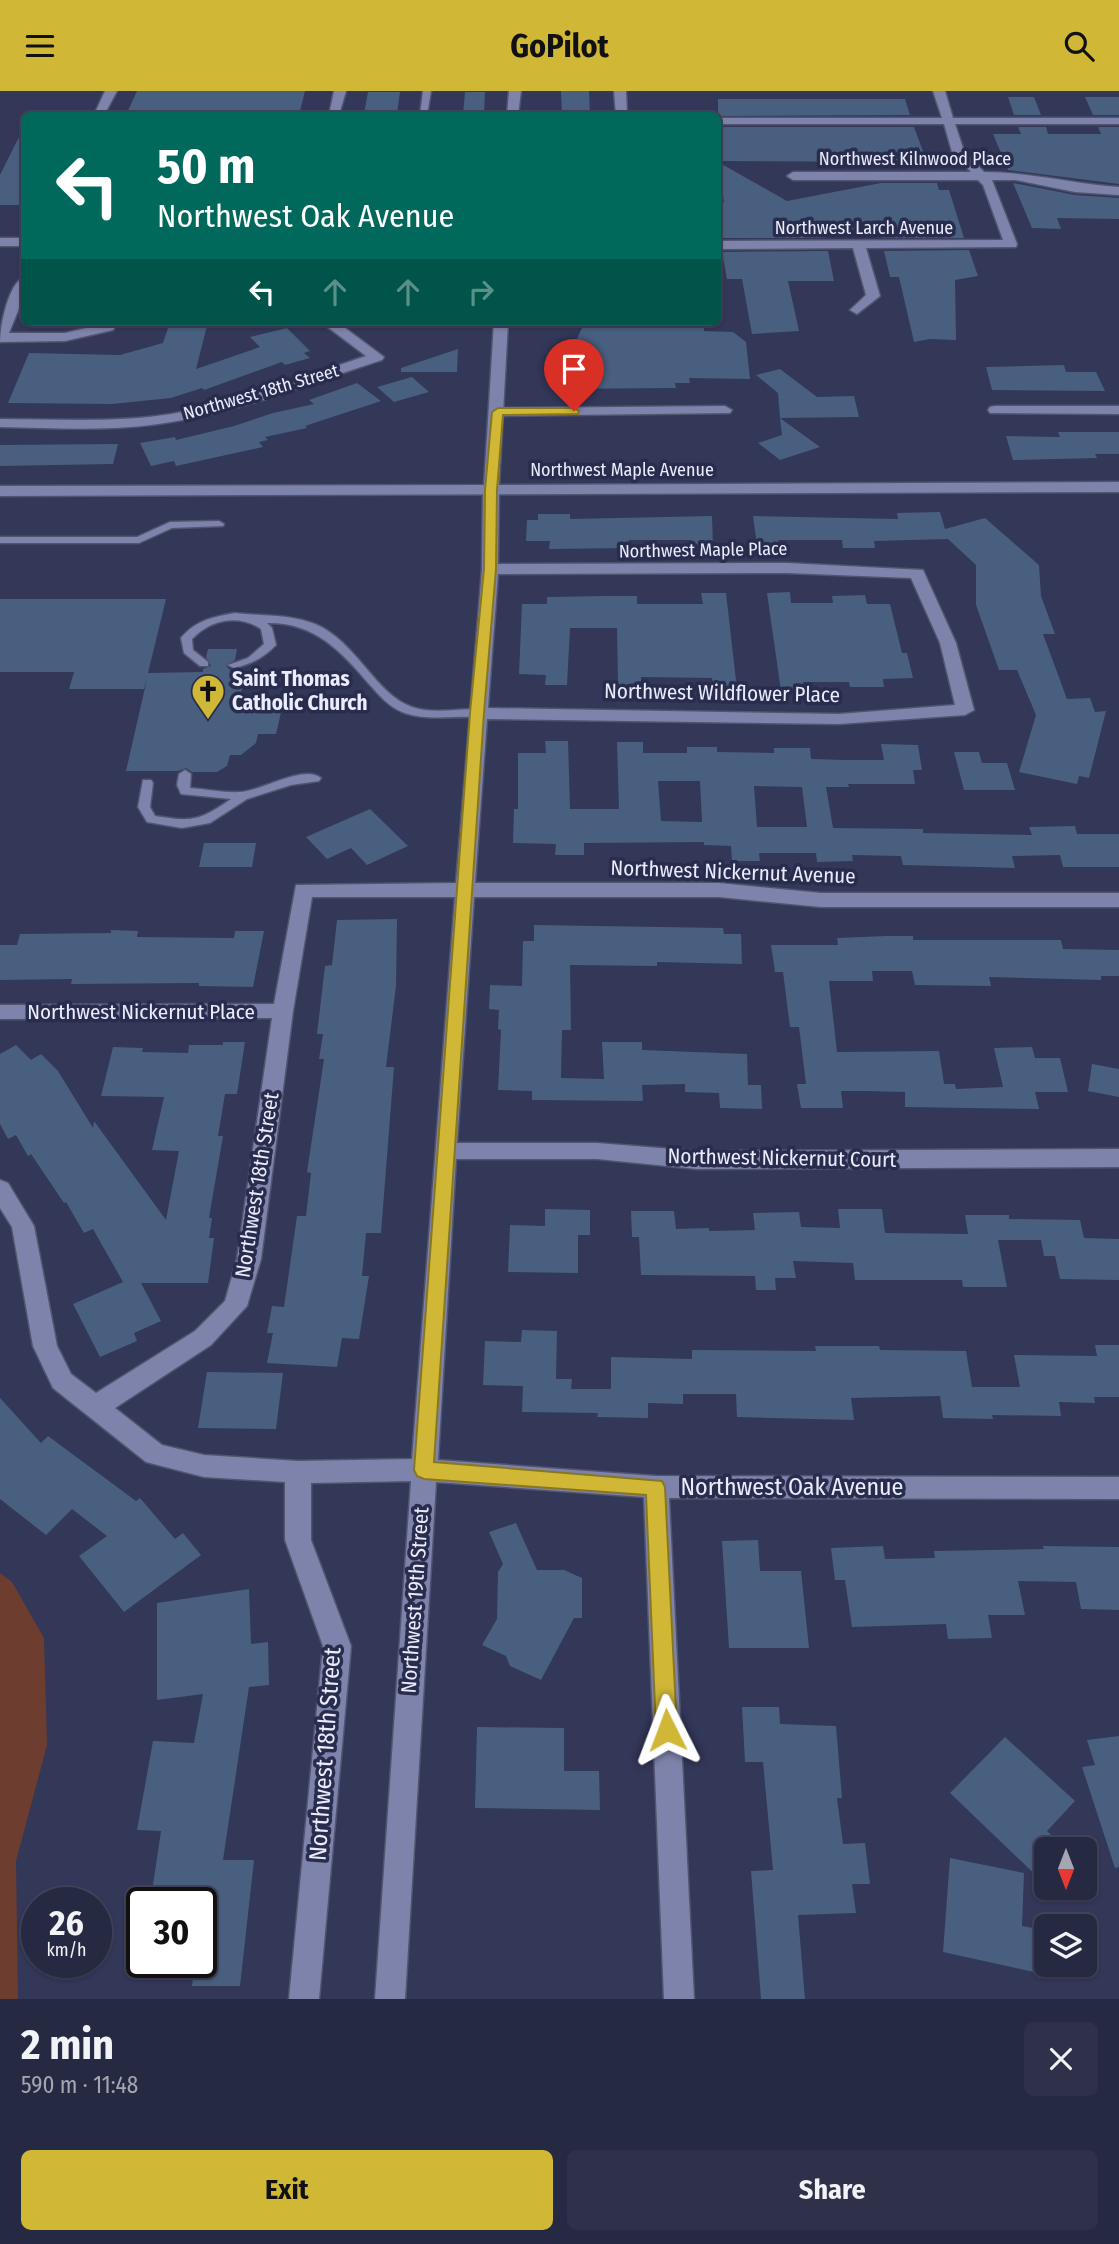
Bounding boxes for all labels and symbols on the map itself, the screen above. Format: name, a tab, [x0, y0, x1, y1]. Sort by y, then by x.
street label: Northwest Kilnwood Place	[819, 148, 1011, 170]
street label: Northwest Larch Avenue	[775, 217, 953, 239]
pin	[544, 339, 604, 411]
street label: Northwest 18th Street	[181, 359, 341, 425]
street label: Northwest Maple Avenue	[530, 459, 714, 481]
street label: Northwest Maple Place	[619, 538, 788, 562]
place label: Saint Thomas Catholic Church	[232, 666, 368, 716]
church icon: Saint Thomas Catholic Church	[189, 672, 227, 721]
street label: Northwest Wildflower Place	[604, 678, 840, 708]
street label: Northwest Nickernut Avenue	[610, 855, 856, 889]
street label: Northwest Nickernut Place	[27, 999, 255, 1025]
street label: Northwest 18th Street	[230, 1090, 284, 1279]
street label: Northwest Nickernut Court	[667, 1143, 897, 1173]
street label: Northwest Oak Avenue	[681, 1473, 903, 1501]
street label: Northwest 19th Street	[396, 1506, 434, 1694]
street label: Northwest 18th Street	[304, 1646, 346, 1862]
position arrow	[630, 1693, 704, 1767]
north arrow	[1034, 1837, 1097, 1901]
speed limit sign: 30	[126, 1887, 217, 1978]

